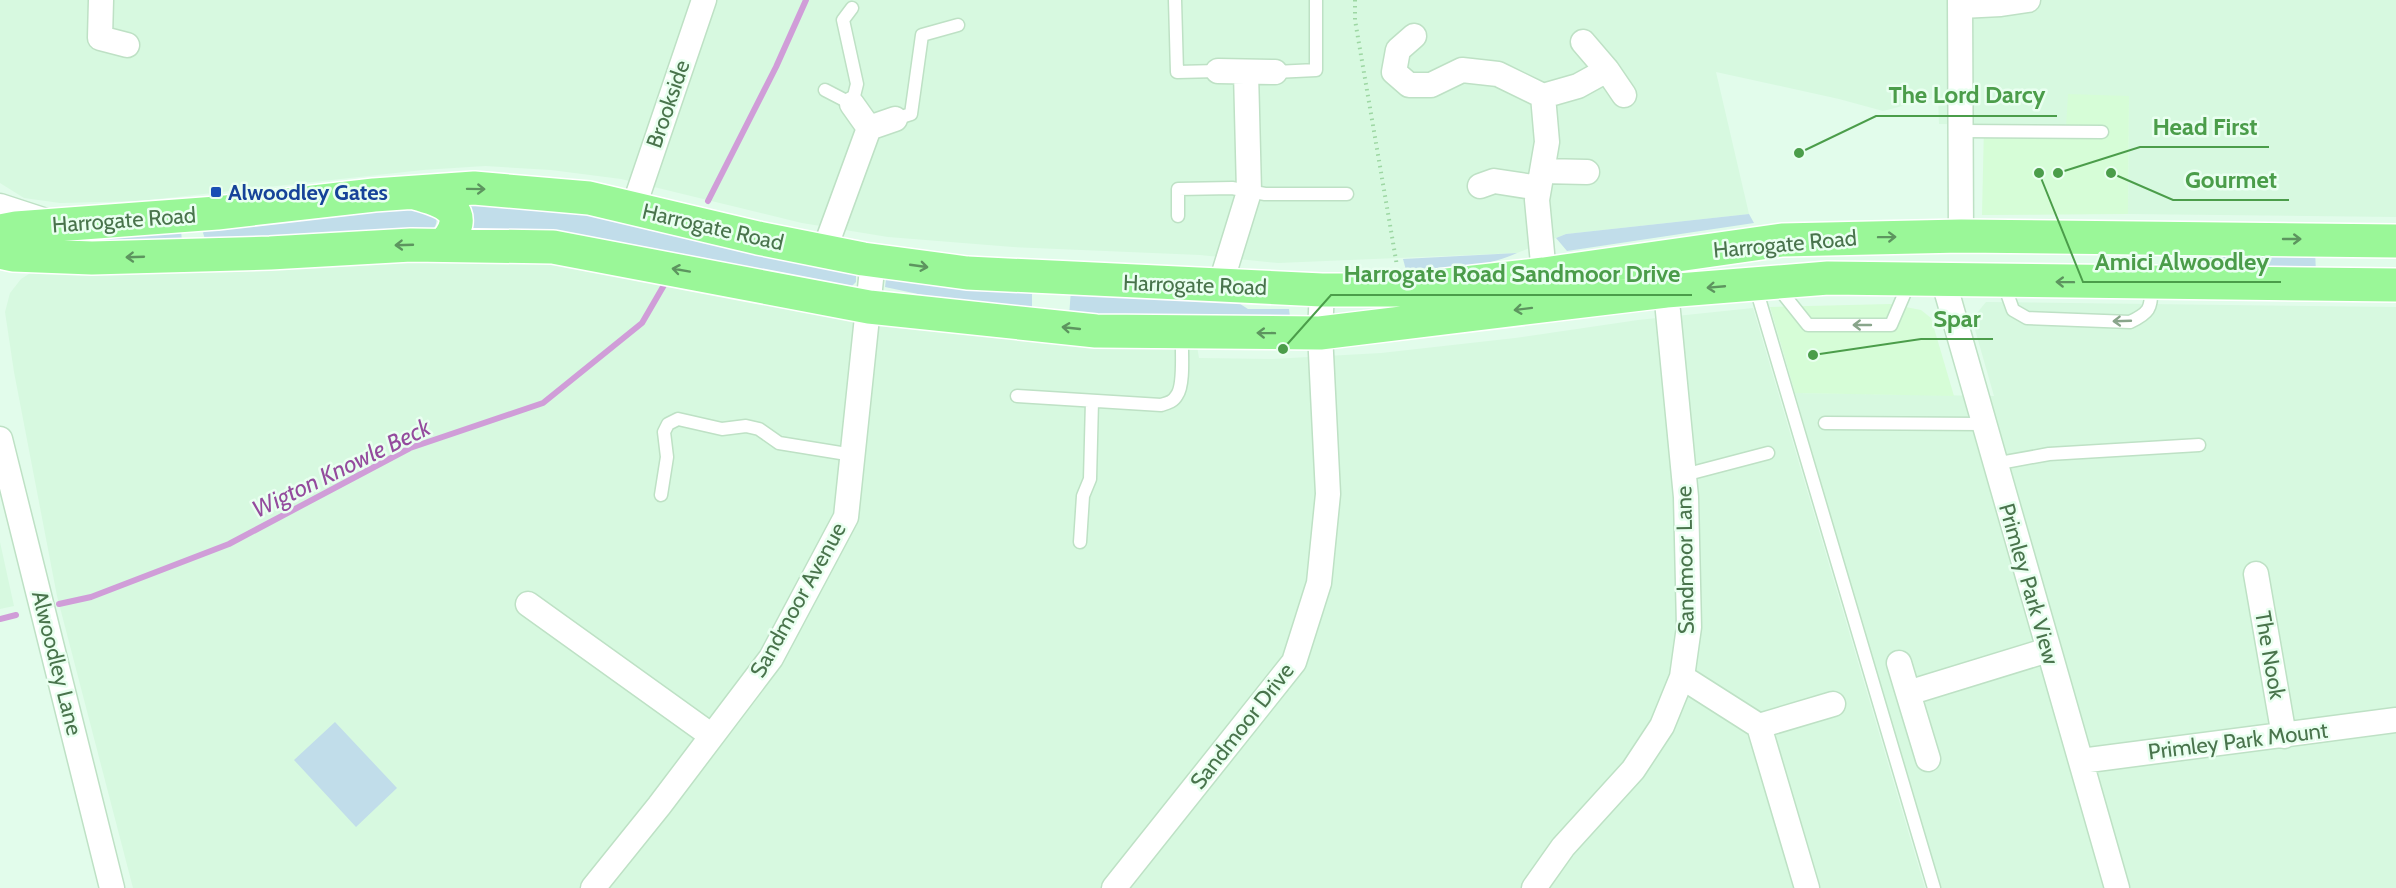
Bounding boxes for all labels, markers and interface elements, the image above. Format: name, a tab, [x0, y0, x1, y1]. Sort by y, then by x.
street label: Brookside	[640, 57, 696, 151]
callout: The Lord Darcy	[1876, 74, 2057, 116]
text: The Lord Darcy	[1888, 80, 2046, 109]
callout: Head First	[2140, 105, 2269, 147]
text: Head First	[2152, 112, 2258, 141]
callout: Gourmet	[2173, 158, 2289, 200]
text: Gourmet	[2185, 165, 2277, 194]
place label: Alwoodley Gates	[228, 179, 388, 206]
one-way arrow	[466, 183, 486, 194]
marker: Alwoodley Gates	[209, 185, 223, 199]
street label: Harrogate Road	[640, 198, 786, 256]
street label: Harrogate Road	[51, 202, 197, 238]
street label: Harrogate Road	[1712, 224, 1858, 264]
one-way arrow	[1877, 231, 1897, 243]
one-way arrow	[2282, 233, 2302, 245]
one-way arrow	[394, 240, 414, 251]
callout: Amici Alwoodley	[2083, 240, 2281, 282]
text: Amici Alwoodley	[2095, 247, 2269, 276]
one-way arrow	[126, 251, 146, 262]
callout: Harrogate Road Sandmoor Drive	[1331, 253, 1692, 295]
text: Harrogate Road Sandmoor Drive	[1344, 259, 1680, 288]
one-way arrow	[909, 261, 929, 272]
one-way arrow	[672, 264, 691, 275]
street label: Harrogate Road	[1122, 269, 1268, 301]
one-way arrow	[2055, 276, 2075, 287]
one-way arrow	[1707, 282, 1727, 293]
callout: Spar	[1921, 297, 1993, 339]
one-way arrow	[1513, 303, 1533, 314]
text: Spar	[1933, 304, 1981, 333]
one-way arrow	[2113, 315, 2133, 327]
one-way arrow	[1853, 319, 1873, 331]
one-way arrow	[1062, 322, 1082, 333]
one-way arrow	[1257, 327, 1277, 338]
water label: Wigton Knowle Beck	[247, 412, 435, 524]
street label: Sandmoor Lane	[1670, 486, 1700, 634]
street label: Primley Park View	[1993, 500, 2065, 668]
street label: Sandmoor Avenue	[744, 518, 852, 682]
street label: Alwoodley Lane	[26, 588, 88, 738]
street label: The Nook	[2249, 609, 2291, 701]
street label: Sandmoor Drive	[1184, 658, 1300, 794]
street label: Primley Park Mount	[2147, 717, 2330, 765]

